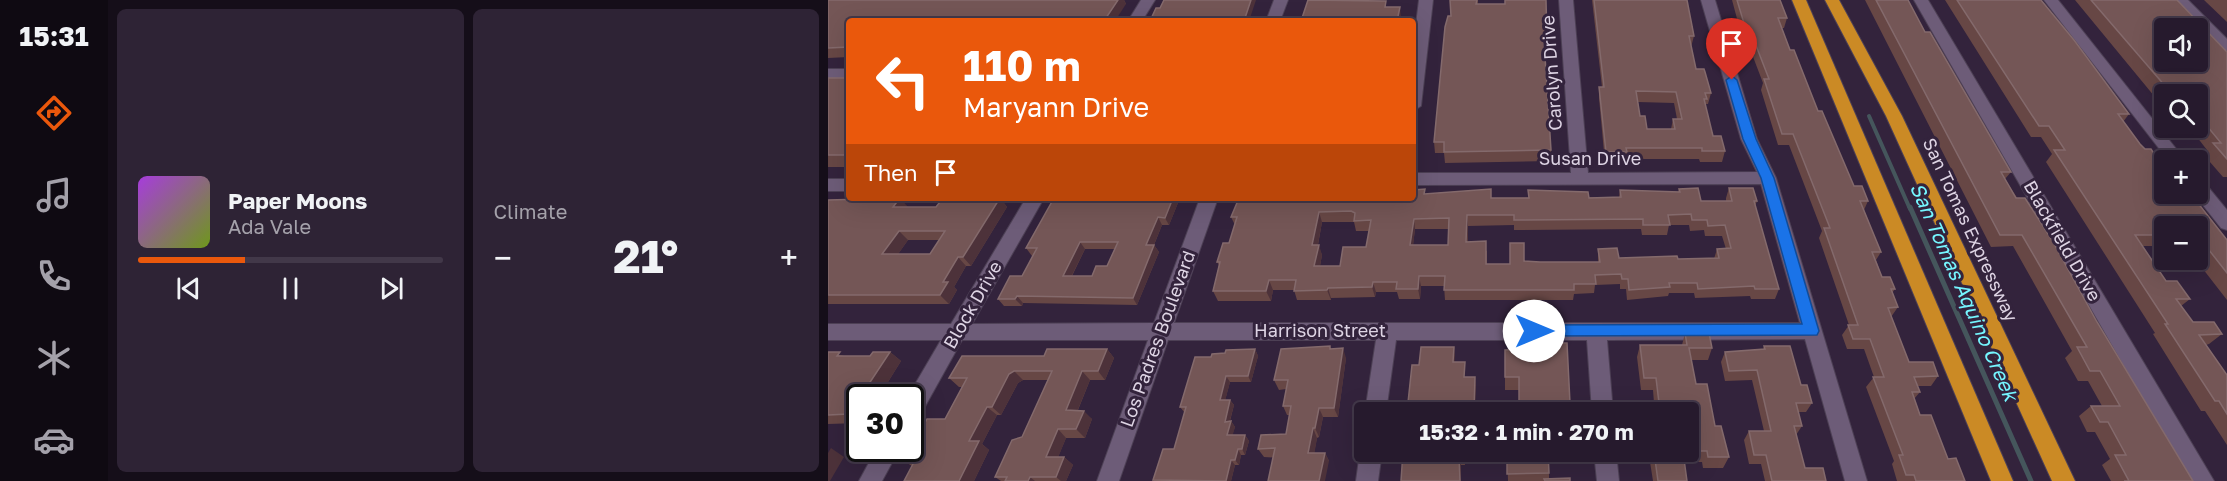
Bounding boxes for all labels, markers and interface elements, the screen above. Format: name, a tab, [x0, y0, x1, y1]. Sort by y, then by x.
street label: Carolyn Drive	[1536, 15, 1566, 132]
pin	[1706, 18, 1757, 80]
map controls	[2154, 18, 2208, 270]
button: sound	[2154, 18, 2208, 72]
text: 15:31	[19, 20, 89, 52]
icon: arrive	[1715, 27, 1748, 60]
text: 110 m	[963, 40, 1081, 90]
icon: left	[864, 42, 942, 120]
button: search	[2154, 84, 2208, 138]
text: Maryann Drive	[963, 91, 1149, 123]
icon: directions	[33, 92, 75, 134]
street label: San Tomas Expressway	[1919, 134, 2023, 325]
street label: Susan Drive	[1539, 147, 1641, 169]
button: +	[2154, 150, 2208, 204]
icon: arrive	[929, 156, 962, 189]
text: Then	[864, 159, 917, 186]
icon: music	[33, 174, 75, 216]
street label: Blackfield Drive	[2019, 176, 2106, 305]
water label: San Tomas Aquino Creek	[1906, 179, 2025, 407]
text: Paper Moons	[228, 187, 367, 214]
text: Climate	[494, 199, 567, 223]
text: Ada Vale	[228, 214, 311, 238]
button: −	[2154, 216, 2208, 270]
text: 21°	[613, 229, 678, 283]
text: −	[494, 238, 512, 277]
text: +	[780, 238, 798, 277]
street label: Los Padres Boulevard	[1115, 247, 1199, 430]
icon: phone	[33, 255, 75, 297]
street label: Block Drive	[938, 257, 1006, 352]
icon: previous	[172, 272, 205, 305]
icon: pause	[274, 272, 307, 305]
icon: next	[375, 272, 408, 305]
position arrow	[1502, 299, 1566, 363]
street label: Harrison Street	[1254, 319, 1386, 341]
icon: climate	[33, 337, 75, 379]
speed limit sign: 30	[846, 384, 924, 462]
text: 15:32 · 1 min · 270 m	[1419, 418, 1634, 445]
icon: car	[33, 419, 75, 461]

